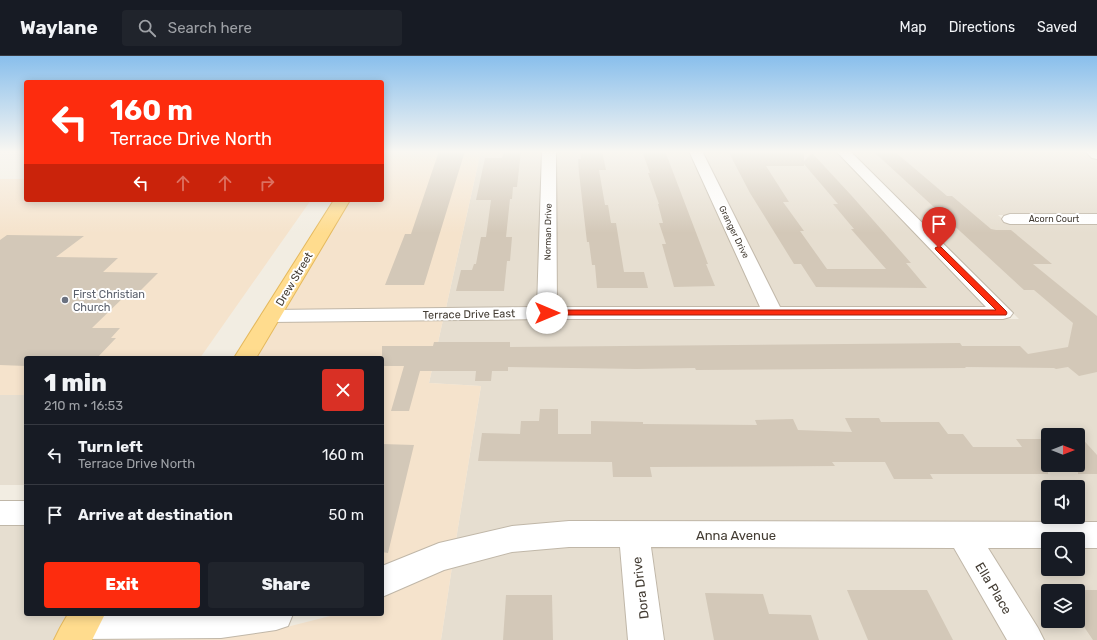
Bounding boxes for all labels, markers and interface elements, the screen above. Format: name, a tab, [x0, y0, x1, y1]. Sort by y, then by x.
search box	[122, 10, 402, 46]
text: Waylane	[20, 16, 98, 39]
icon: search	[136, 17, 158, 39]
text: Search here	[168, 19, 252, 37]
text: Map	[900, 19, 927, 36]
text: Directions	[949, 19, 1015, 36]
text: Saved	[1037, 19, 1077, 36]
text: 160 m	[110, 94, 193, 127]
icon: left	[44, 96, 96, 148]
text: Terrace Drive North	[110, 128, 272, 150]
icon: left	[130, 172, 152, 194]
icon: ahead	[172, 172, 194, 194]
icon: ahead	[214, 172, 236, 194]
icon: right	[256, 172, 278, 194]
street label: Norman Drive	[543, 203, 553, 261]
street label: Granger Drive	[717, 204, 751, 260]
pin	[922, 207, 956, 248]
icon: arrive	[928, 213, 950, 235]
street label: Acorn Court	[1029, 214, 1080, 224]
street label: Drew Street	[273, 249, 316, 309]
place label: First Christian Church	[73, 288, 145, 314]
position arrow	[526, 292, 568, 334]
marker: First Christian Church	[60, 295, 70, 305]
street label: Terrace Drive East	[423, 307, 516, 322]
text: 1 min	[44, 369, 107, 397]
button: close	[322, 369, 364, 411]
text: 210 m · 16:53	[44, 398, 123, 413]
north arrow	[1041, 428, 1085, 472]
map controls	[1041, 428, 1085, 628]
text: Turn left	[78, 438, 143, 456]
icon: left	[44, 444, 66, 466]
text: 160 m	[322, 446, 364, 464]
text: Terrace Drive North	[78, 456, 195, 471]
button: sound	[1041, 480, 1085, 524]
icon: arrive	[44, 504, 66, 526]
text: Arrive at destination	[78, 506, 233, 524]
text: 50 m	[329, 506, 364, 524]
street label: Anna Avenue	[696, 528, 776, 543]
button: search	[1041, 532, 1085, 576]
street label: Dora Drive	[629, 556, 652, 620]
street label: Ella Place	[972, 560, 1015, 617]
button: Exit	[44, 562, 200, 608]
button: Share	[208, 562, 364, 608]
button: layers	[1041, 584, 1085, 628]

